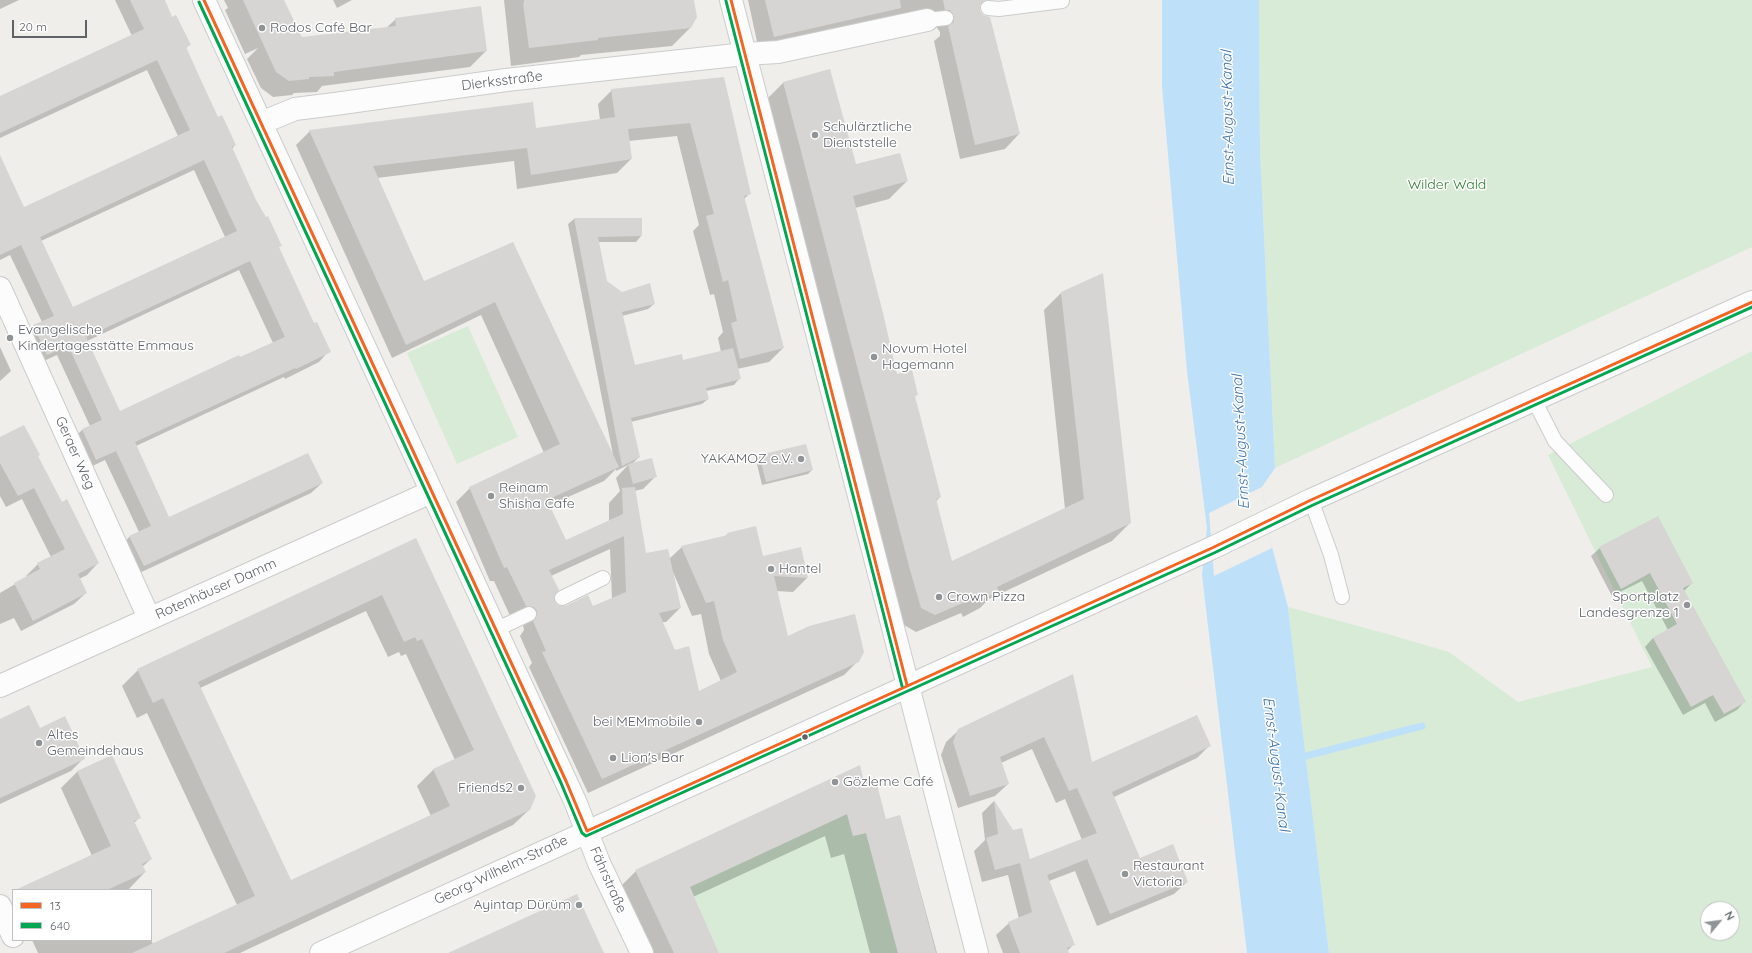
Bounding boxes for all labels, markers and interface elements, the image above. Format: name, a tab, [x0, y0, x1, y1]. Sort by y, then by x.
scale bar	[14, 12, 89, 38]
text: 20 m	[19, 19, 47, 34]
place label: Rodos Café Bar	[270, 20, 372, 36]
marker: Rodos Café Bar	[257, 23, 267, 33]
water label: Ernst-August-Kanal	[1218, 50, 1238, 186]
street label: Dierksstraße	[460, 68, 544, 94]
place label: Schulärztliche Dienststelle	[823, 119, 912, 152]
marker: Schulärztliche Dienststelle	[810, 130, 820, 140]
park label: Wilder Wald	[1408, 177, 1486, 193]
place label: Evangelische Kindertagesstätte Emmaus	[18, 322, 194, 354]
marker: Evangelische Kindertagesstätte Emmaus	[5, 333, 15, 343]
place label: Novum Hotel Hagemann	[882, 341, 967, 374]
marker: Novum Hotel Hagemann	[869, 352, 879, 362]
water label: Ernst-August-Kanal	[1228, 374, 1254, 510]
street label: Geraer Weg	[51, 414, 99, 492]
place label: YAKAMOZ e.V.	[701, 451, 793, 467]
marker: YAKAMOZ e.V.	[796, 454, 806, 464]
place label: Reinam Shisha Cafe	[499, 480, 575, 512]
marker: Reinam Shisha Cafe	[486, 491, 496, 501]
street label: Rotenhäuser Damm	[153, 555, 279, 623]
place label: Hantel	[779, 561, 821, 577]
marker: Hantel	[766, 564, 776, 574]
place label: Crown Pizza	[947, 589, 1025, 605]
place label: Sportplatz Landesgrenze 1	[1579, 589, 1679, 622]
marker: Crown Pizza	[934, 592, 944, 602]
marker: Sportplatz Landesgrenze 1	[1682, 600, 1692, 610]
water label: Ernst-August-Kanal	[1259, 696, 1293, 832]
place label: bei MEMmobile	[593, 714, 691, 730]
marker: bei MEMmobile	[694, 717, 704, 727]
place label: Altes Gemeindehaus	[47, 727, 144, 760]
unlabelled marker	[800, 732, 810, 742]
marker: Altes Gemeindehaus	[34, 738, 44, 748]
place label: Lion's Bar	[621, 750, 684, 766]
marker: Lion's Bar	[608, 753, 618, 763]
place label: Gözleme Café	[843, 774, 933, 790]
marker: Gözleme Café	[830, 777, 840, 787]
place label: Friends2	[458, 780, 513, 796]
marker: Friends2	[516, 783, 526, 793]
street label: Georg-Wilhelm-Straße	[432, 832, 570, 908]
street label: Fährstraße	[586, 844, 630, 916]
place label: Restaurant Victoria	[1133, 858, 1204, 890]
marker: Restaurant Victoria	[1120, 869, 1130, 879]
legend	[12, 889, 152, 941]
place label: Ayintap Dürüm	[474, 897, 571, 913]
text: 13	[50, 898, 61, 913]
marker: Ayintap Dürüm	[574, 900, 584, 910]
north arrow	[1700, 901, 1740, 941]
text: N	[1722, 909, 1738, 923]
text: 640	[50, 918, 70, 933]

